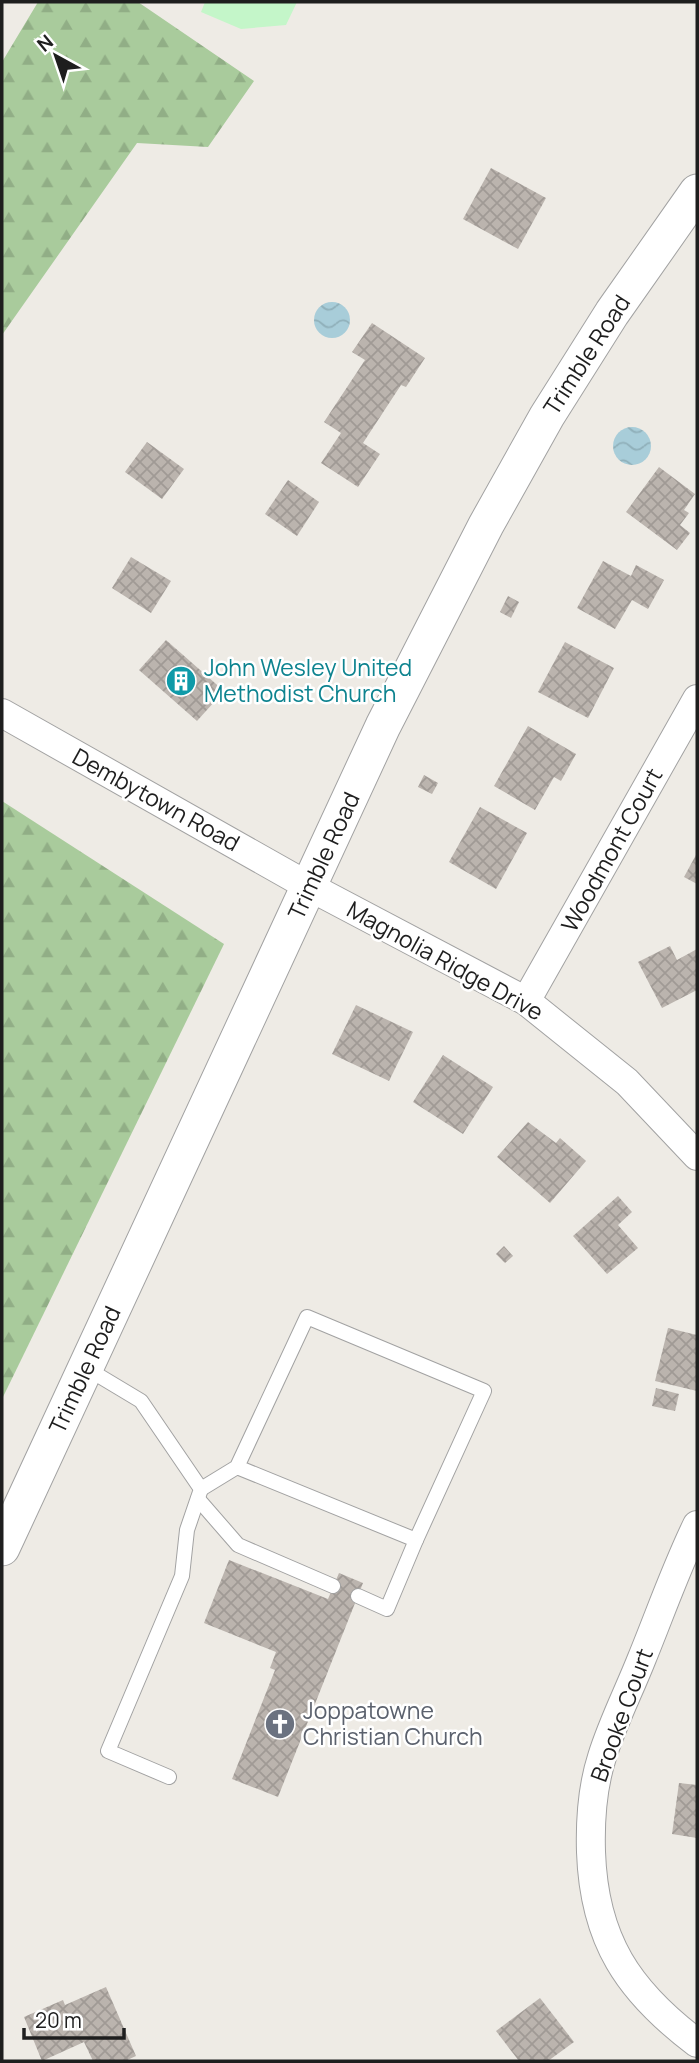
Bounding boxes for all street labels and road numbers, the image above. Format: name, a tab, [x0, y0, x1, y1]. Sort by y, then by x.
street label: Trimble Road	[535, 288, 637, 421]
street label: Dembytown Road	[67, 740, 246, 858]
street label: Woodmont Court	[553, 762, 669, 937]
street label: Trimble Road	[280, 787, 367, 925]
street label: Magnolia Ridge Drive	[342, 893, 549, 1027]
street label: Trimble Road	[41, 1301, 128, 1439]
street label: Brooke Court	[582, 1643, 660, 1786]

